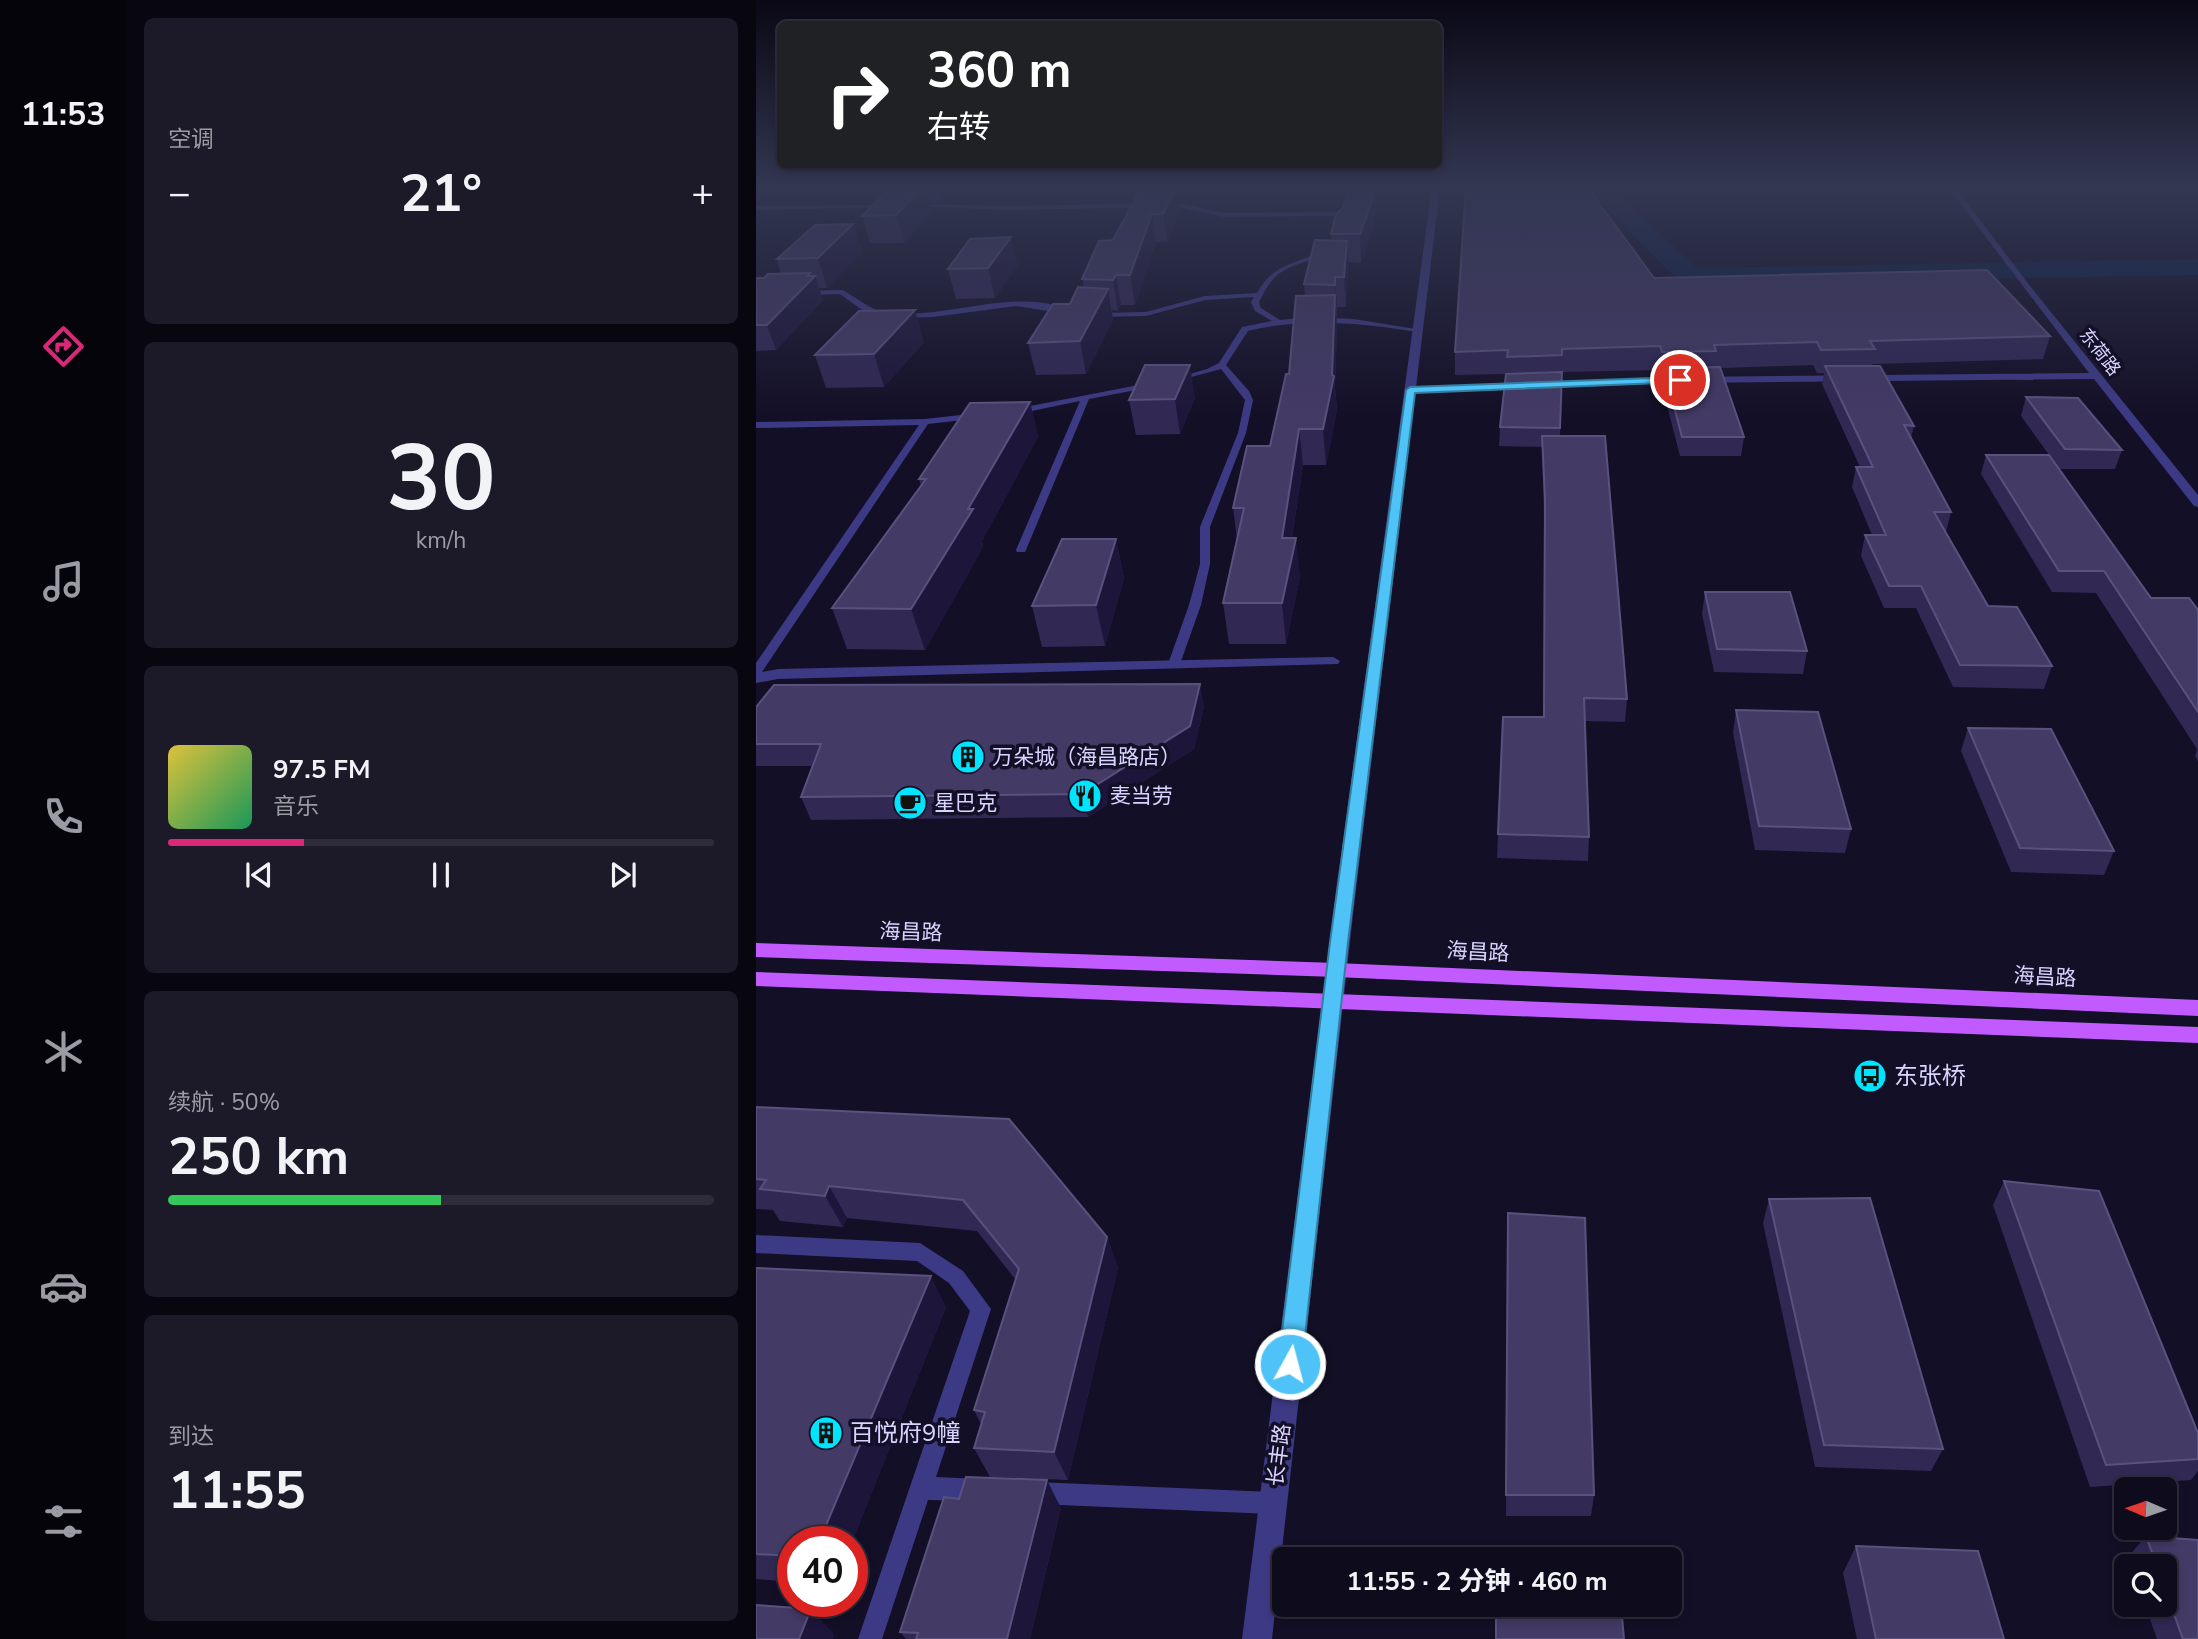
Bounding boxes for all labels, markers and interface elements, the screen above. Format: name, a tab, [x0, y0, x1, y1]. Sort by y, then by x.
text: 360 m	[927, 37, 1071, 104]
icon: right	[812, 49, 903, 140]
text: 11:53	[21, 93, 105, 136]
text: 右转	[927, 106, 991, 149]
text: 空调	[168, 124, 214, 155]
text: 21°	[400, 158, 482, 229]
text: −	[168, 168, 191, 219]
text: +	[691, 168, 714, 219]
icon: directions	[39, 322, 88, 371]
street label: 东荷路	[2074, 323, 2126, 381]
pin	[1650, 350, 1710, 410]
icon: arrive	[1661, 361, 1699, 399]
text: 30	[386, 417, 496, 541]
text: km/h	[416, 525, 466, 556]
icon: music	[39, 557, 88, 606]
building icon: 万朵城（海昌路店）	[949, 738, 987, 776]
place label: 万朵城（海昌路店）	[992, 743, 1181, 771]
text: 97.5 FM	[273, 752, 370, 787]
restaurant icon: 麦当劳	[1066, 777, 1104, 815]
place label: 麦当劳	[1110, 782, 1173, 810]
cafe icon: 星巴克	[891, 784, 929, 822]
place label: 星巴克	[934, 789, 997, 817]
text: 音乐	[273, 791, 319, 822]
icon: phone	[39, 792, 88, 841]
icon: previous	[240, 856, 278, 894]
icon: pause	[422, 856, 460, 894]
icon: next	[604, 856, 642, 894]
street label: 海昌路	[879, 917, 943, 947]
street label: 海昌路	[1446, 936, 1510, 968]
street label: 海昌路	[2013, 961, 2077, 993]
icon: climate	[39, 1027, 88, 1076]
bus stop icon: 东张桥	[1851, 1057, 1889, 1095]
place label: 东张桥	[1894, 1060, 1966, 1092]
text: 续航 · 50%	[168, 1087, 280, 1118]
text: 250 km	[168, 1121, 349, 1192]
icon: car	[39, 1262, 88, 1311]
position arrow	[1253, 1327, 1327, 1401]
building icon: 百悦府9幢	[807, 1414, 845, 1452]
place label: 百悦府9幢	[850, 1417, 960, 1449]
text: 到达	[168, 1421, 214, 1452]
street label: 长丰路	[1261, 1422, 1297, 1488]
text: 11:55	[168, 1455, 306, 1526]
north arrow	[2114, 1477, 2177, 1540]
map controls	[2114, 1477, 2177, 1617]
icon: filters	[39, 1497, 88, 1546]
speed limit sign: 40	[777, 1526, 868, 1617]
button: search	[2114, 1554, 2177, 1617]
text: 11:55 · 2 分钟 · 460 m	[1346, 1564, 1608, 1599]

